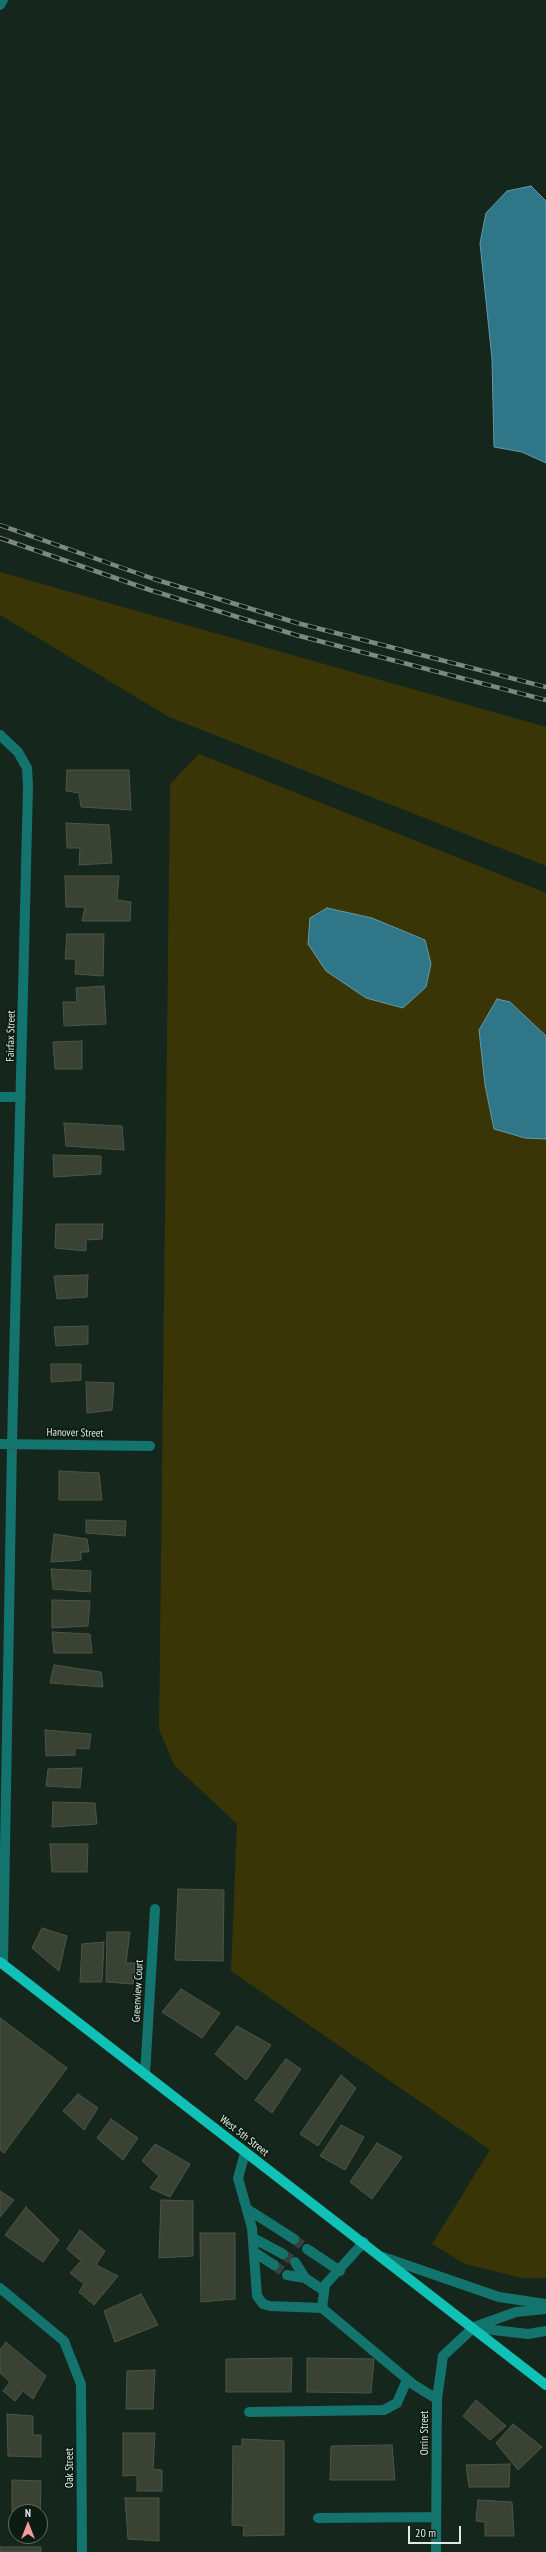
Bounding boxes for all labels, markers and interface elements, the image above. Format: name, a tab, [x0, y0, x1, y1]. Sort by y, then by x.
street label: Fairfax Street	[4, 1010, 18, 1062]
street label: Hanover Street	[47, 1426, 103, 1440]
street label: Greenview Court	[130, 1959, 146, 2023]
street label: West 5th Street	[217, 2113, 271, 2159]
street label: Orrin Street	[418, 2411, 432, 2455]
street label: Oak Street	[63, 2448, 77, 2488]
north arrow	[8, 2504, 48, 2544]
text: N	[25, 2506, 31, 2520]
scale bar	[410, 2518, 463, 2544]
text: 20 m	[415, 2525, 436, 2540]

